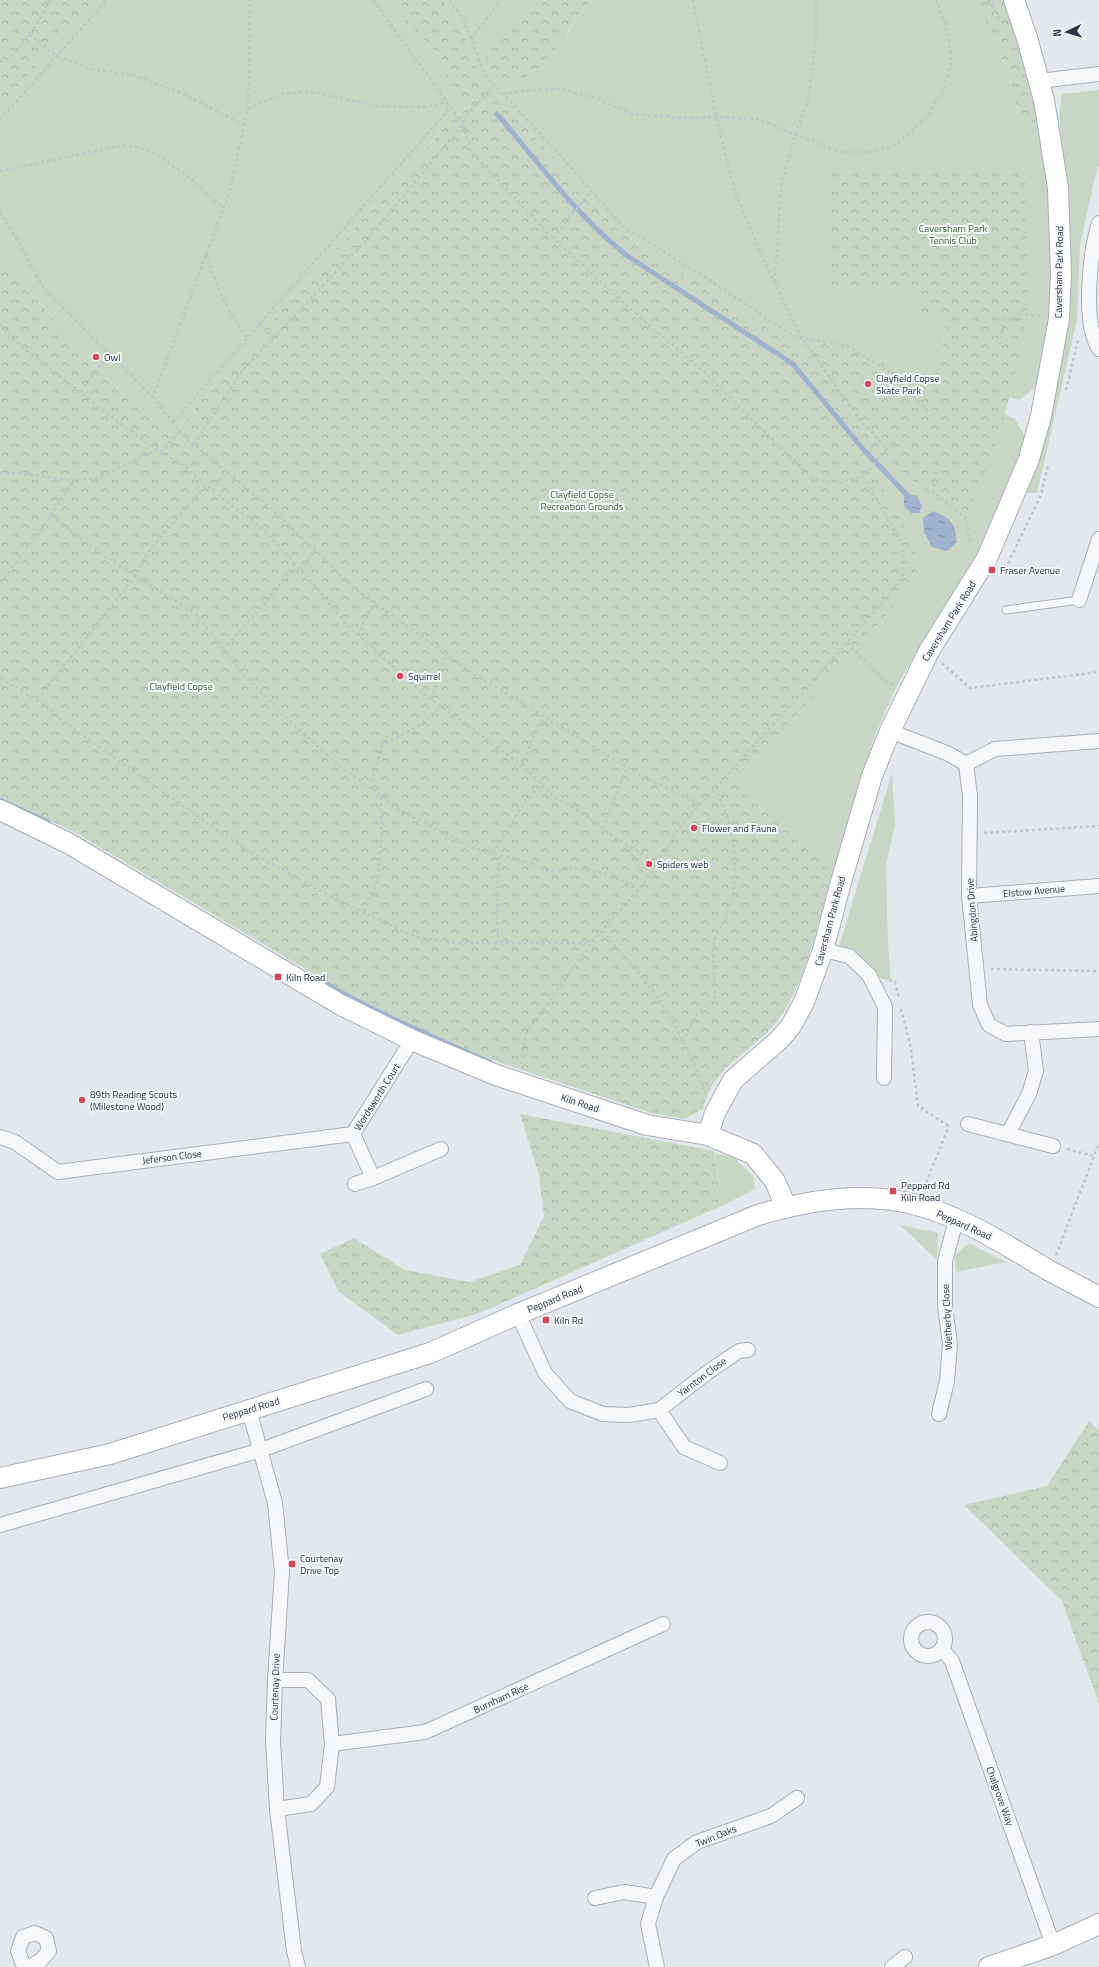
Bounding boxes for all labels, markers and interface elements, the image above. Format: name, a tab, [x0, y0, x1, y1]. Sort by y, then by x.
north arrow	[1047, 12, 1087, 52]
text: N	[1049, 28, 1065, 37]
park label: Caversham Park Tennis Club	[919, 221, 987, 248]
street label: Caversham Park Road	[1051, 226, 1067, 318]
place label: Owl	[104, 350, 121, 365]
marker: Owl	[91, 352, 101, 362]
place label: Clayfield Copse Skate Park	[876, 371, 939, 398]
marker: Clayfield Copse Skate Park	[863, 379, 873, 389]
park label: Clayfield Copse Recreation Grounds	[541, 487, 624, 514]
place label: Fraser Avenue	[1000, 563, 1060, 578]
marker: Fraser Avenue	[987, 565, 997, 575]
street label: Caversham Park Road	[918, 578, 980, 664]
place label: Squirrel	[408, 669, 440, 684]
marker: Squirrel	[395, 671, 405, 681]
park label: Clayfield Copse	[149, 679, 213, 694]
place label: Flower and Fauna	[702, 821, 777, 836]
marker: Flower and Fauna	[689, 823, 699, 833]
place label: Spiders web	[657, 857, 708, 872]
marker: Spiders web	[644, 859, 654, 869]
street label: Caversham Park Road	[811, 875, 849, 967]
street label: Abingdon Drive	[962, 878, 982, 942]
street label: Elstow Avenue	[1002, 881, 1066, 901]
place label: Kiln Road	[286, 970, 325, 985]
marker: Kiln Road	[273, 972, 283, 982]
street label: Wordsworth Court	[350, 1060, 404, 1134]
place label: 89th Reading Scouts (Milestone Wood)	[90, 1087, 177, 1114]
street label: Kiln Road	[559, 1090, 601, 1116]
marker: 89th Reading Scouts (Milestone Wood)	[77, 1095, 87, 1105]
street label: Jeferson Close	[141, 1146, 203, 1168]
place label: Peppard Rd Kiln Road	[901, 1178, 950, 1205]
marker: Peppard Rd Kiln Road	[888, 1186, 898, 1196]
street label: Peppard Road	[934, 1206, 994, 1244]
street label: Peppard Road	[525, 1281, 585, 1317]
street label: Wetherby Close	[938, 1284, 956, 1350]
place label: Kiln Rd	[554, 1313, 583, 1328]
marker: Kiln Rd	[541, 1315, 551, 1325]
street label: Yarnton Close	[674, 1354, 730, 1400]
street label: Peppard Road	[221, 1393, 281, 1425]
place label: Courtenay Drive Top	[300, 1551, 343, 1578]
marker: Courtenay Drive Top	[287, 1559, 297, 1569]
street label: Courtenay Drive	[266, 1653, 284, 1721]
street label: Burnham Rise	[471, 1679, 531, 1717]
street label: Chalgrove Way	[982, 1764, 1018, 1828]
street label: Twin Oaks	[693, 1821, 739, 1851]

